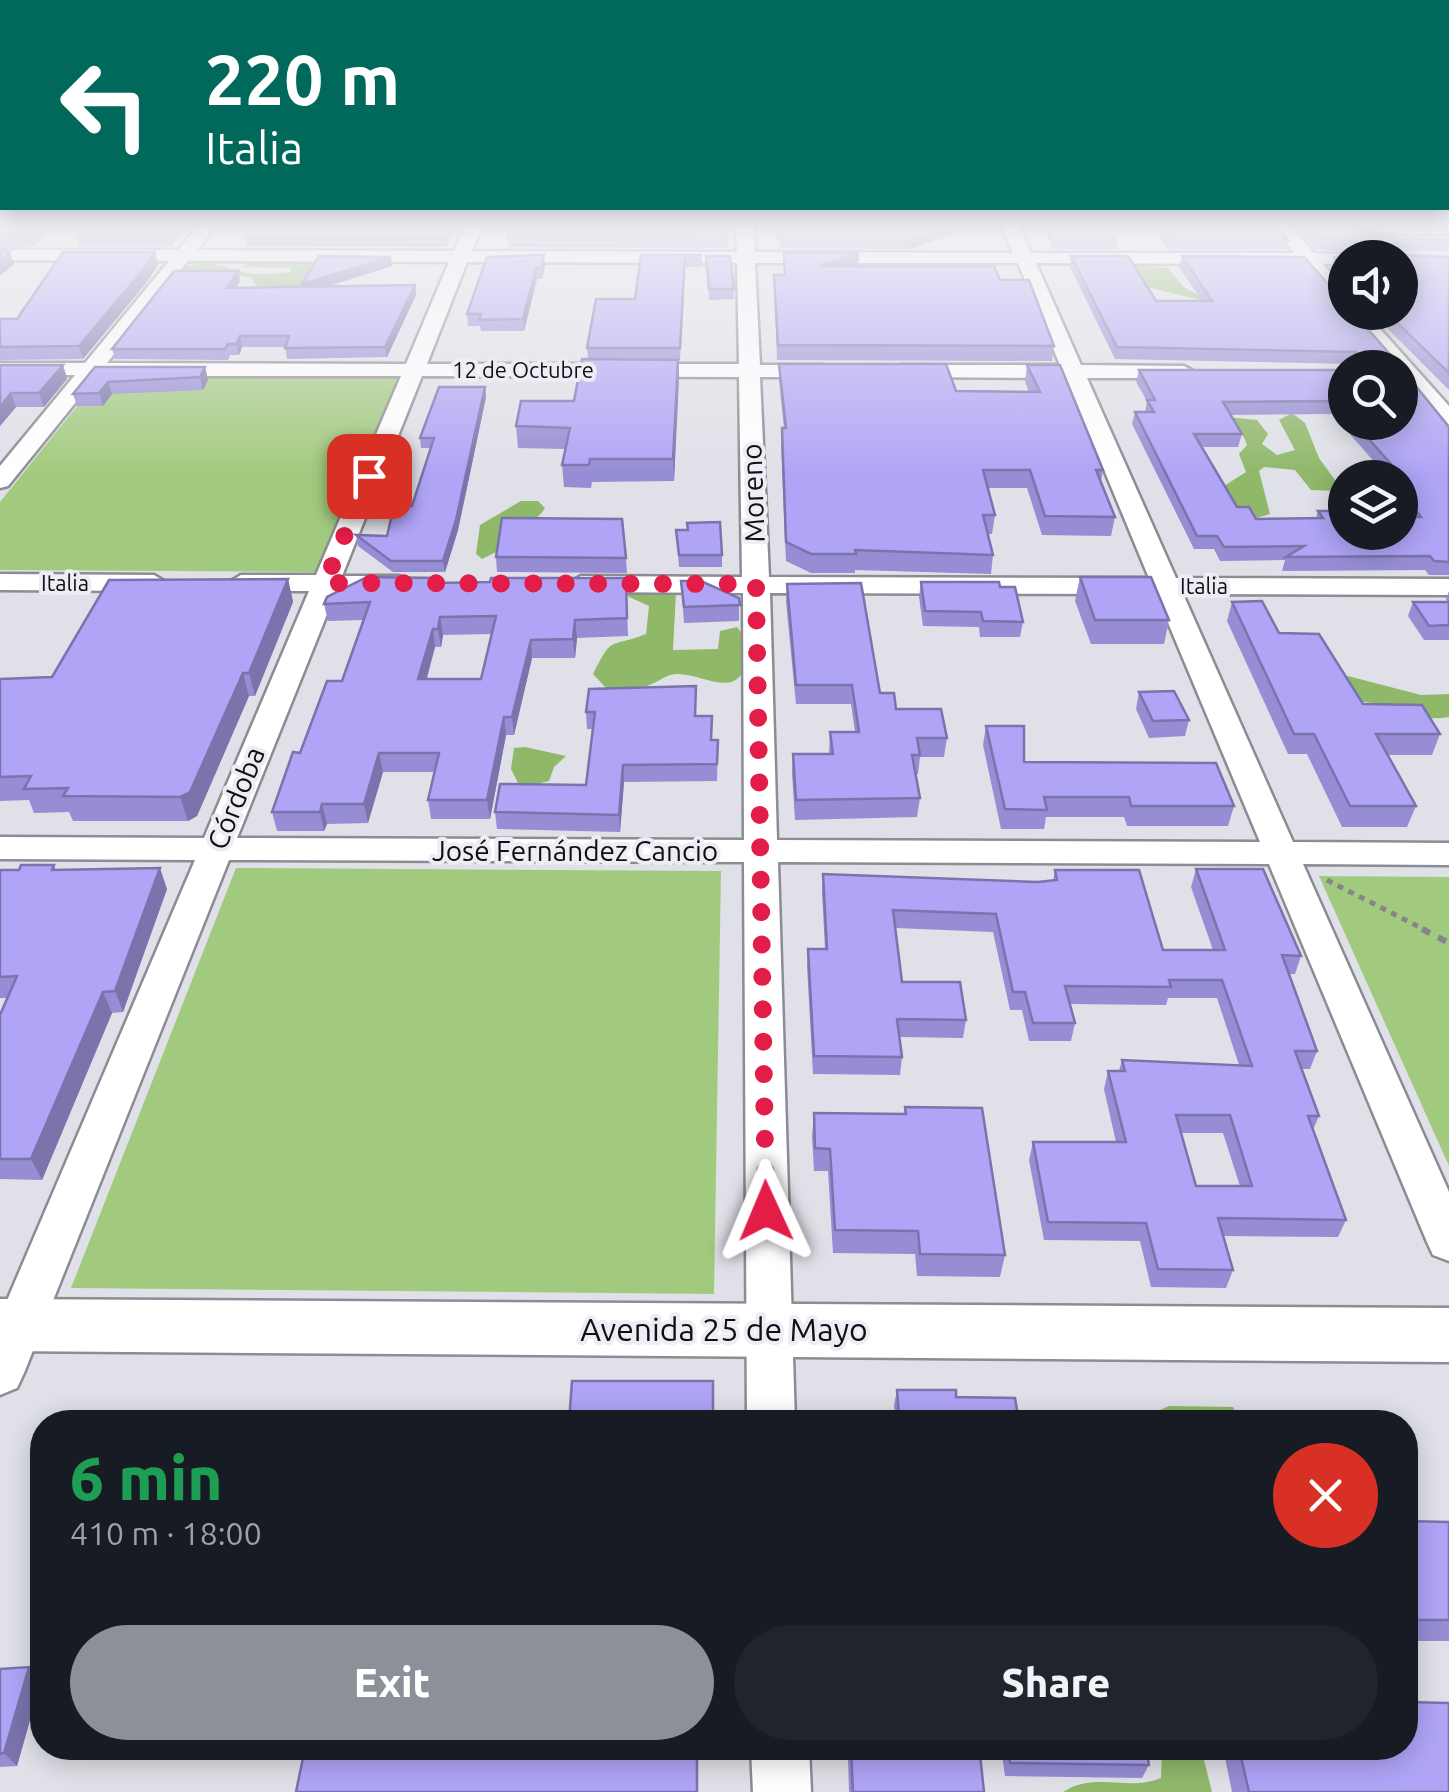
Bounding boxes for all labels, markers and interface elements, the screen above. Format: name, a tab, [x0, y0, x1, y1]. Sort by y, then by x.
icon: left	[40, 40, 170, 170]
text: 220 m	[205, 40, 400, 118]
text: Italia	[205, 122, 303, 173]
map controls	[1328, 240, 1418, 550]
button: sound	[1328, 240, 1418, 330]
button: search	[1328, 350, 1418, 440]
street label: 12 de Octubre	[452, 357, 594, 382]
pin	[327, 434, 412, 519]
street label: Moreno	[735, 443, 770, 543]
icon: arrive	[342, 449, 397, 504]
button: layers	[1328, 460, 1418, 550]
street label: Italia	[41, 570, 89, 595]
street label: Italia	[1180, 573, 1228, 598]
street label: Córdoba	[201, 742, 270, 854]
street label: José Fernández Cancio	[432, 835, 718, 866]
position arrow	[714, 1159, 818, 1263]
street label: Avenida 25 de Mayo	[580, 1311, 868, 1347]
button: close	[1273, 1443, 1378, 1548]
text: 6 min	[70, 1444, 223, 1511]
text: 410 m · 18:00	[70, 1515, 262, 1551]
button: Exit	[70, 1625, 714, 1740]
button: Share	[734, 1625, 1378, 1740]

